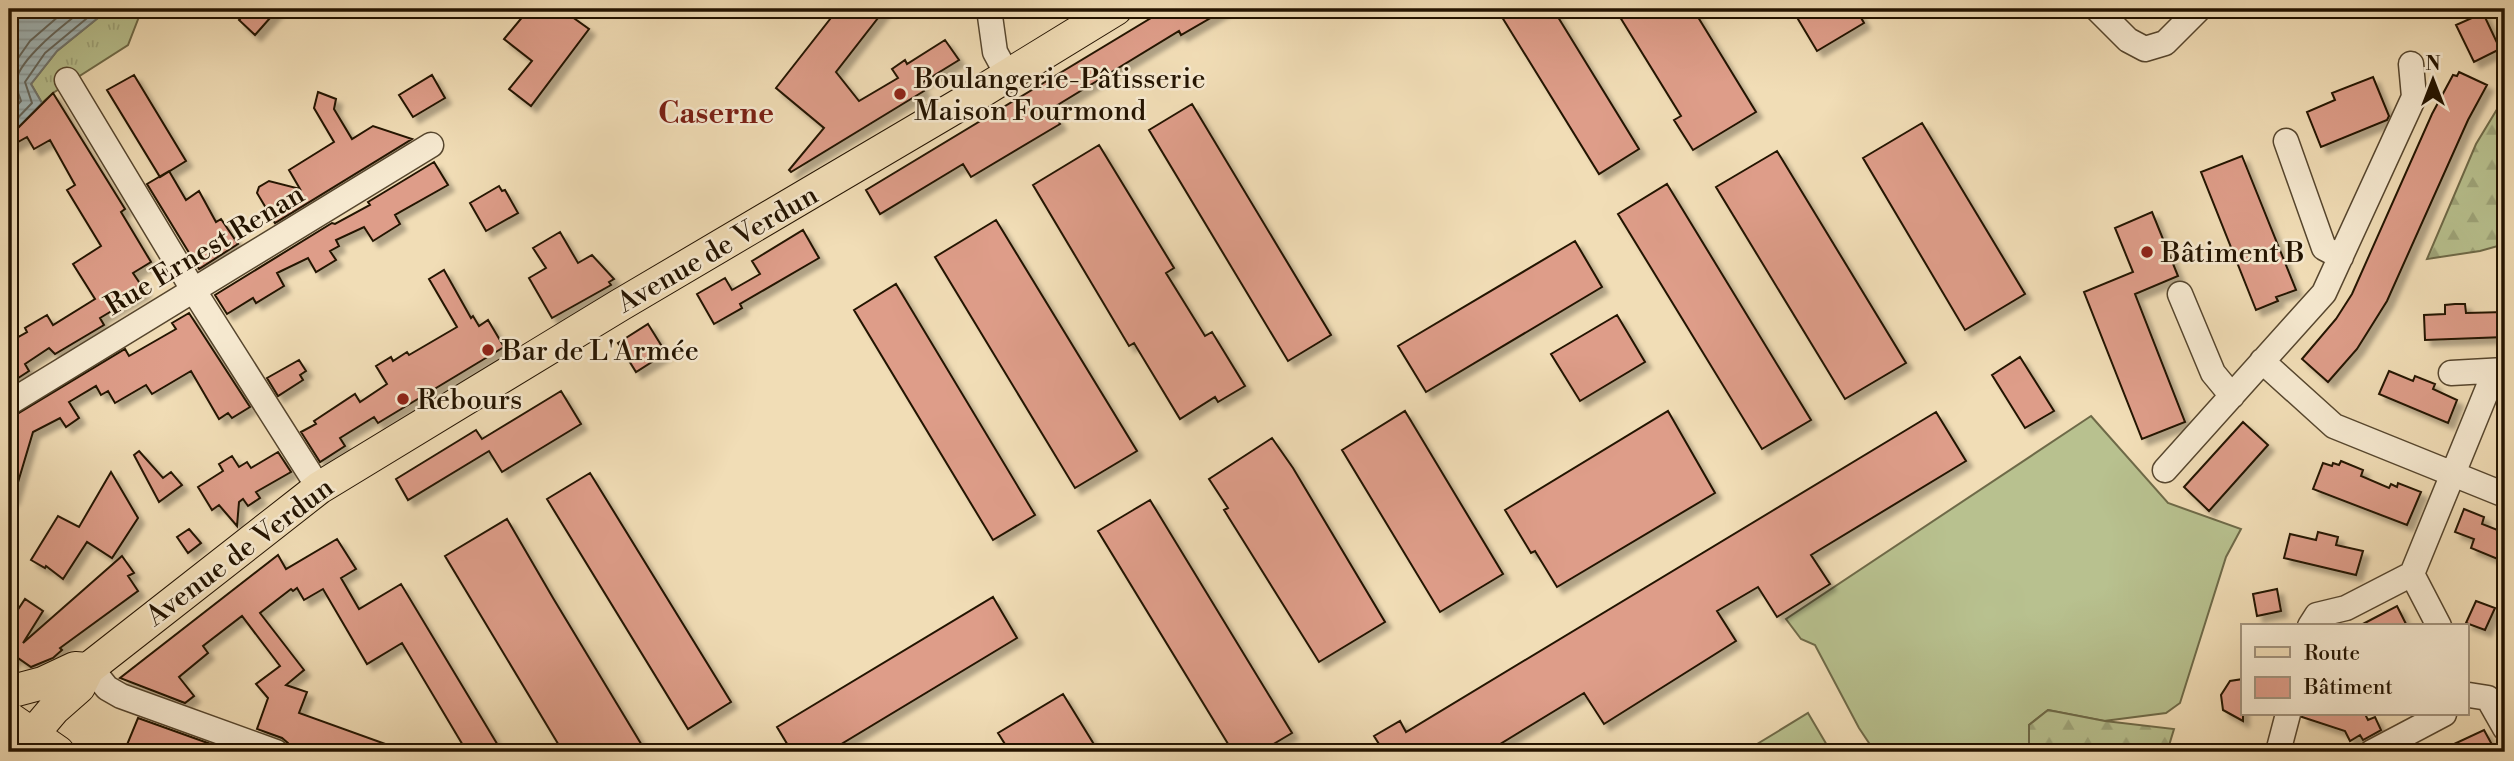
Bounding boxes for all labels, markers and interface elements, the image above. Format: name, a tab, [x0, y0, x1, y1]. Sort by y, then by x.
north arrow	[2398, 46, 2468, 116]
text: N	[2425, 52, 2441, 76]
place label: Boulangerie-Pâtisserie Maison Fourmond	[913, 62, 1206, 129]
marker: Boulangerie-Pâtisserie Maison Fourmond	[892, 86, 908, 102]
district label: Caserne	[658, 95, 774, 133]
street label: Rue Ernest Renan	[99, 177, 311, 324]
street label: Avenue de Verdun	[610, 177, 825, 321]
place label: Bâtiment B	[2160, 236, 2305, 271]
marker: Bâtiment B	[2139, 244, 2155, 260]
place label: Bar de L'Armée	[501, 334, 699, 369]
marker: Bar de L'Armée	[480, 342, 496, 358]
place label: Rebours	[417, 383, 522, 418]
marker: Rebours	[395, 391, 411, 407]
street label: Avenue de Verdun	[138, 470, 341, 635]
legend	[2241, 624, 2468, 716]
text: Route	[2304, 641, 2360, 667]
text: Bâtiment	[2303, 675, 2393, 701]

